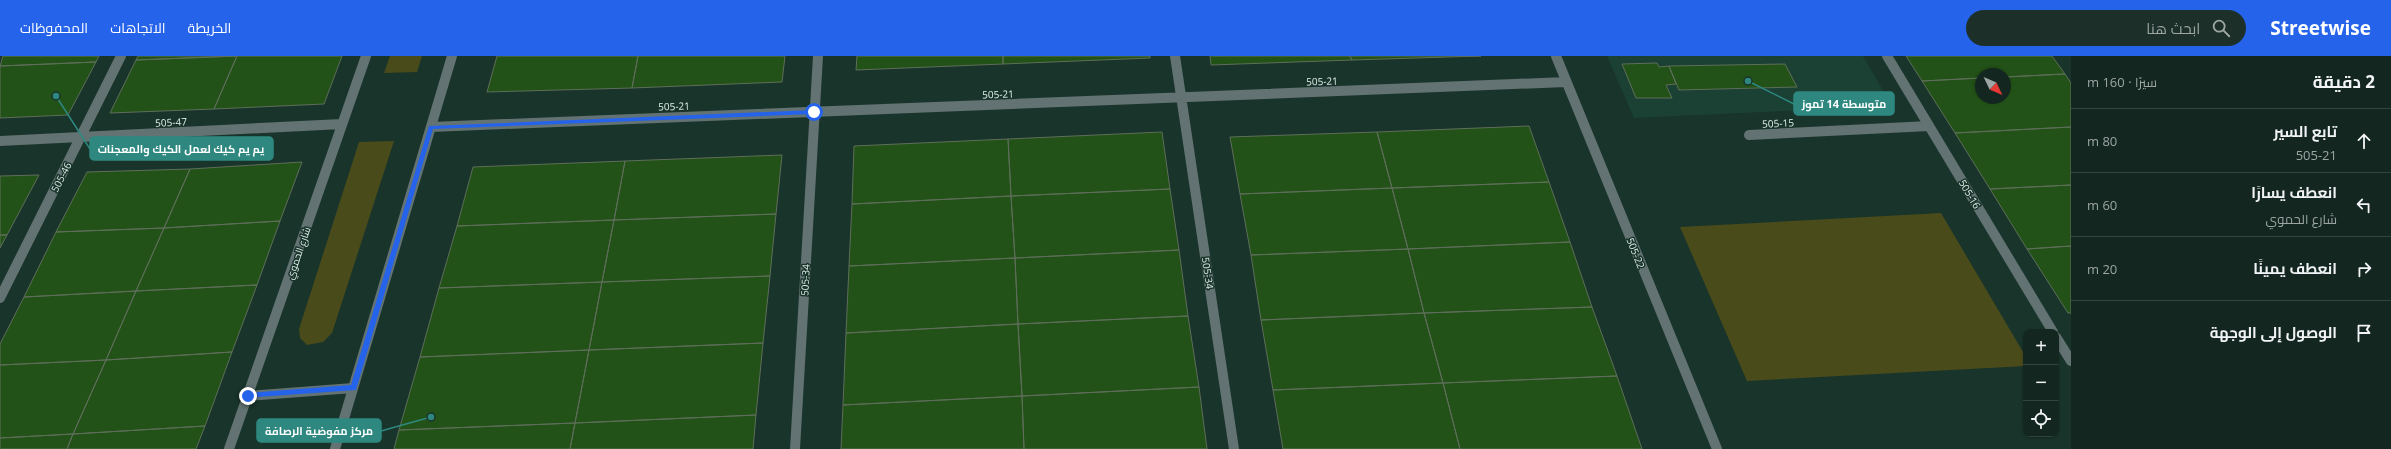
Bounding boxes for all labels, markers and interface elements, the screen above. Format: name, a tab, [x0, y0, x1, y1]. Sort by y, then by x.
search box	[1966, 10, 2246, 46]
text: Streetwise	[2270, 15, 2371, 41]
icon: search	[2210, 17, 2232, 39]
text: المحفوظات	[20, 18, 88, 37]
text: الاتجاهات	[110, 18, 166, 37]
text: الخريطة	[188, 18, 231, 37]
text: ابحث هنا	[2146, 18, 2200, 38]
north arrow	[1975, 68, 2011, 104]
text: 2 دقيقة	[2313, 70, 2375, 93]
street label: 505-21	[1306, 73, 1338, 89]
text: سيرًا · 160 m	[2087, 73, 2157, 91]
street label: 505-21	[982, 86, 1014, 102]
callout: متوسطة 14 تموز	[1794, 92, 1894, 115]
text: متوسطة 14 تموز	[1801, 96, 1886, 112]
street label: 505-21	[658, 98, 690, 114]
route start	[805, 103, 823, 121]
street label: 505-47	[155, 114, 188, 130]
street label: 505-15	[1762, 115, 1795, 131]
text: تابع السير	[2273, 121, 2337, 141]
icon: ahead	[2353, 130, 2375, 152]
text: 80 m	[2087, 132, 2117, 150]
callout: يم يم كيك لعمل الكيك والمعجنات	[90, 137, 273, 160]
text: يم يم كيك لعمل الكيك والمعجنات	[98, 141, 264, 157]
text: 505-21	[2296, 146, 2337, 164]
street label: 505-46	[48, 159, 75, 194]
street label: 505-16	[1956, 177, 1984, 211]
text: انعطف يسارًا	[2251, 182, 2337, 202]
icon: left	[2353, 194, 2375, 216]
text: 60 m	[2087, 196, 2117, 214]
text: شارع الحموي	[2266, 210, 2337, 228]
street label: شارع الحموي	[282, 225, 315, 282]
street label: 505-22	[1624, 236, 1649, 271]
street label: 505-34	[1199, 256, 1217, 290]
text: انعطف يمينًا	[2253, 258, 2337, 278]
icon: right	[2353, 258, 2375, 280]
text: 20 m	[2087, 260, 2117, 278]
street label: 505-34	[797, 263, 813, 296]
text: الوصول إلى الوجهة	[2210, 322, 2337, 342]
icon: arrive	[2353, 322, 2375, 344]
map controls	[2023, 329, 2059, 437]
button: +	[2023, 329, 2059, 365]
button: −	[2023, 365, 2059, 401]
route end	[239, 387, 257, 405]
button: locate	[2023, 401, 2059, 437]
callout: مركز مفوضية الرصافة	[257, 419, 381, 442]
text: مركز مفوضية الرصافة	[265, 423, 373, 439]

